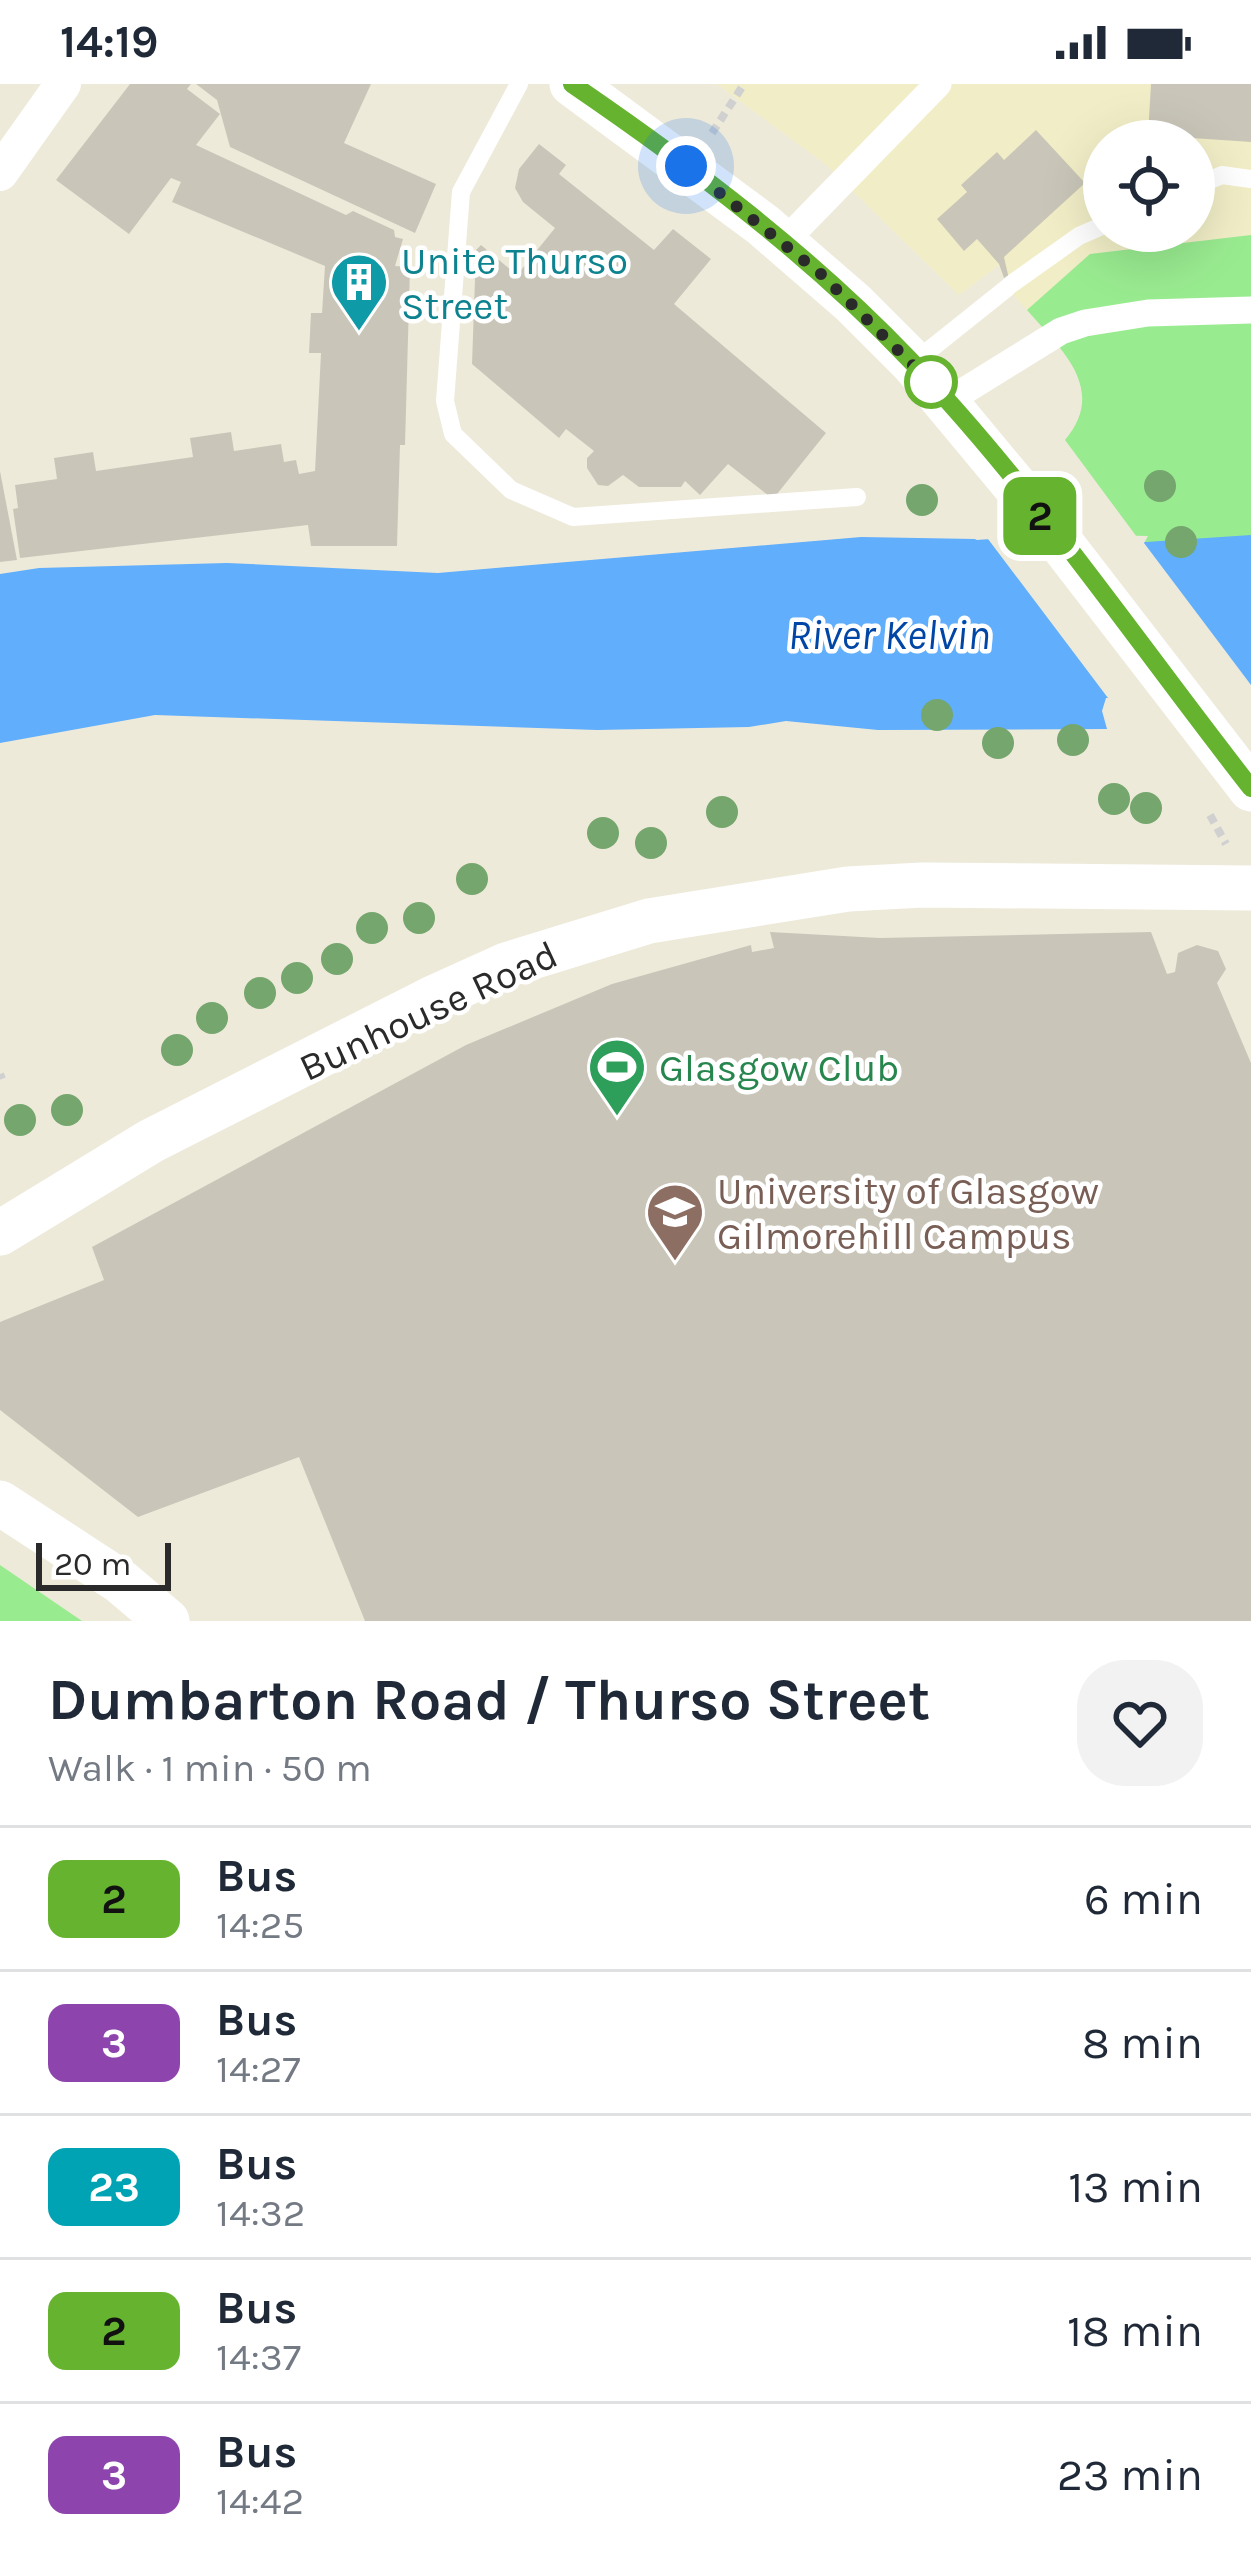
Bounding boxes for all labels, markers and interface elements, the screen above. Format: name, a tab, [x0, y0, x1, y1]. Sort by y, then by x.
text: 14:19	[60, 16, 158, 68]
map controls	[1083, 120, 1215, 252]
button: locate	[1083, 120, 1215, 252]
your location	[656, 136, 716, 196]
place label: Unite Thurso Street	[401, 238, 628, 329]
building icon: Unite Thurso Street	[328, 251, 390, 333]
unlabelled marker	[906, 357, 956, 407]
line badge: 2	[1001, 477, 1079, 555]
text: 2	[1027, 491, 1053, 541]
water label: River Kelvin	[788, 610, 990, 660]
street label: Bunhouse Road	[292, 931, 565, 1091]
sports icon: Glasgow Club	[586, 1036, 648, 1118]
place label: Glasgow Club	[659, 1045, 899, 1091]
place label: University of Glasgow Gilmorehill Campus	[717, 1168, 1099, 1259]
school or university icon: University of Glasgow Gilmorehill Campus	[644, 1181, 706, 1263]
scale bar	[36, 1537, 171, 1590]
text: 20 m	[54, 1545, 131, 1583]
button: heart	[1077, 1660, 1203, 1786]
text: Dumbarton Road / Thurso Street	[48, 1667, 930, 1733]
text: Walk · 1 min · 50 m	[48, 1745, 372, 1791]
text: Bus	[216, 1850, 297, 1902]
text: 6 min	[1084, 1873, 1203, 1925]
text: 2	[101, 1874, 127, 1924]
text: 14:25	[216, 1902, 304, 1948]
text: Bus	[216, 1994, 297, 2046]
text: 8 min	[1082, 2017, 1203, 2069]
text: 3	[101, 2018, 127, 2068]
text: 14:27	[216, 2046, 301, 2092]
text: Bus	[216, 2138, 297, 2190]
text: 13 min	[1068, 2161, 1203, 2213]
text: 23	[88, 2162, 140, 2212]
text: 14:32	[216, 2190, 305, 2236]
text: Bus	[216, 2282, 297, 2334]
text: 18 min	[1067, 2305, 1203, 2357]
text: 2	[101, 2306, 127, 2356]
text: 14:37	[216, 2334, 301, 2380]
text: Bus	[216, 2426, 297, 2478]
text: 23 min	[1057, 2449, 1203, 2501]
text: 3	[101, 2450, 127, 2500]
text: 14:42	[216, 2478, 304, 2524]

